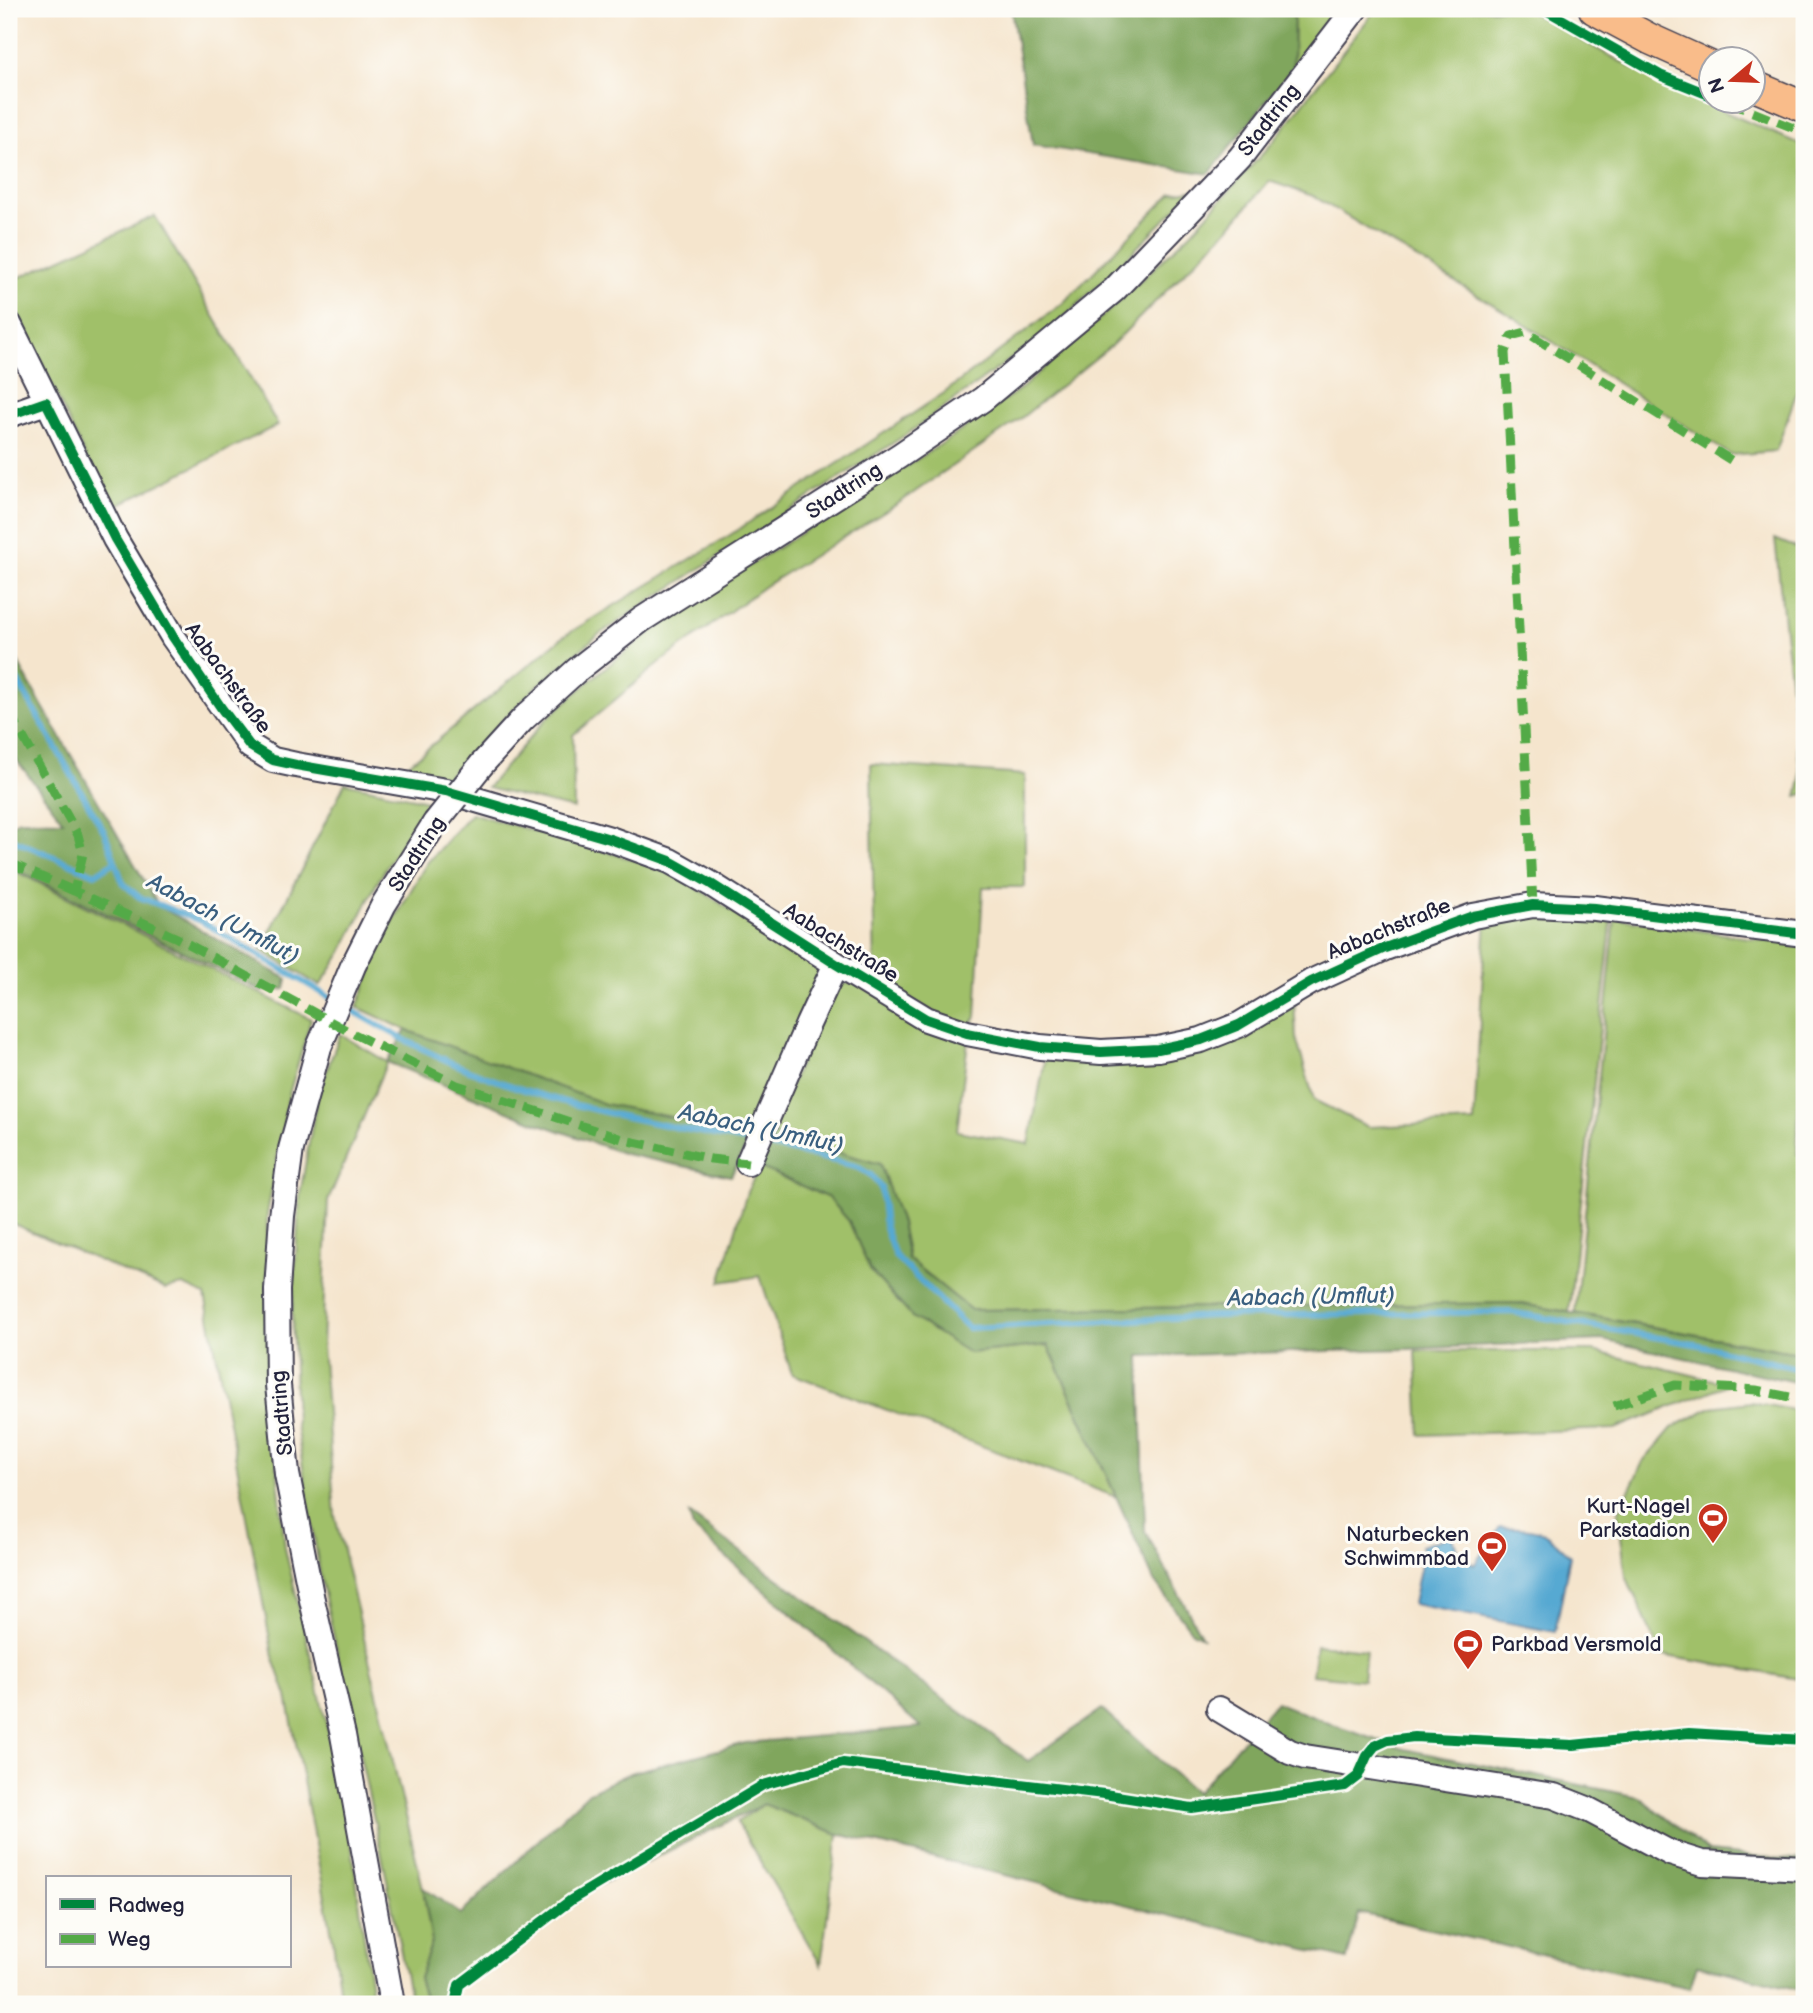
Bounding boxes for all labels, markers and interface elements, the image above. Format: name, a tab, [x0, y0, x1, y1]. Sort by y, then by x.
north arrow	[1698, 46, 1768, 116]
text: N	[1704, 75, 1731, 96]
street label: Stadtring	[1233, 79, 1305, 161]
street label: Stadtring	[801, 457, 887, 525]
street label: Aabachstraße	[179, 618, 277, 738]
street label: Stadtring	[383, 811, 451, 897]
water label: Aabach (Umflut)	[142, 867, 304, 971]
street label: Aabachstraße	[1324, 893, 1454, 965]
street label: Aabachstraße	[779, 898, 903, 988]
water label: Aabach (Umflut)	[675, 1098, 846, 1160]
water label: Aabach (Umflut)	[1226, 1282, 1395, 1312]
street label: Stadtring	[266, 1369, 298, 1457]
place label: Kurt-Nagel Parkstadion	[1579, 1494, 1690, 1543]
sports icon: Kurt-Nagel Parkstadion	[1696, 1501, 1730, 1545]
place label: Naturbecken Schwimmbad	[1344, 1522, 1469, 1571]
sports icon: Naturbecken Schwimmbad	[1475, 1529, 1509, 1573]
sports icon: Parkbad Versmold	[1451, 1627, 1485, 1671]
place label: Parkbad Versmold	[1491, 1632, 1662, 1657]
legend	[46, 1876, 290, 1968]
text: Radweg	[108, 1893, 185, 1918]
text: Weg	[108, 1927, 151, 1952]

